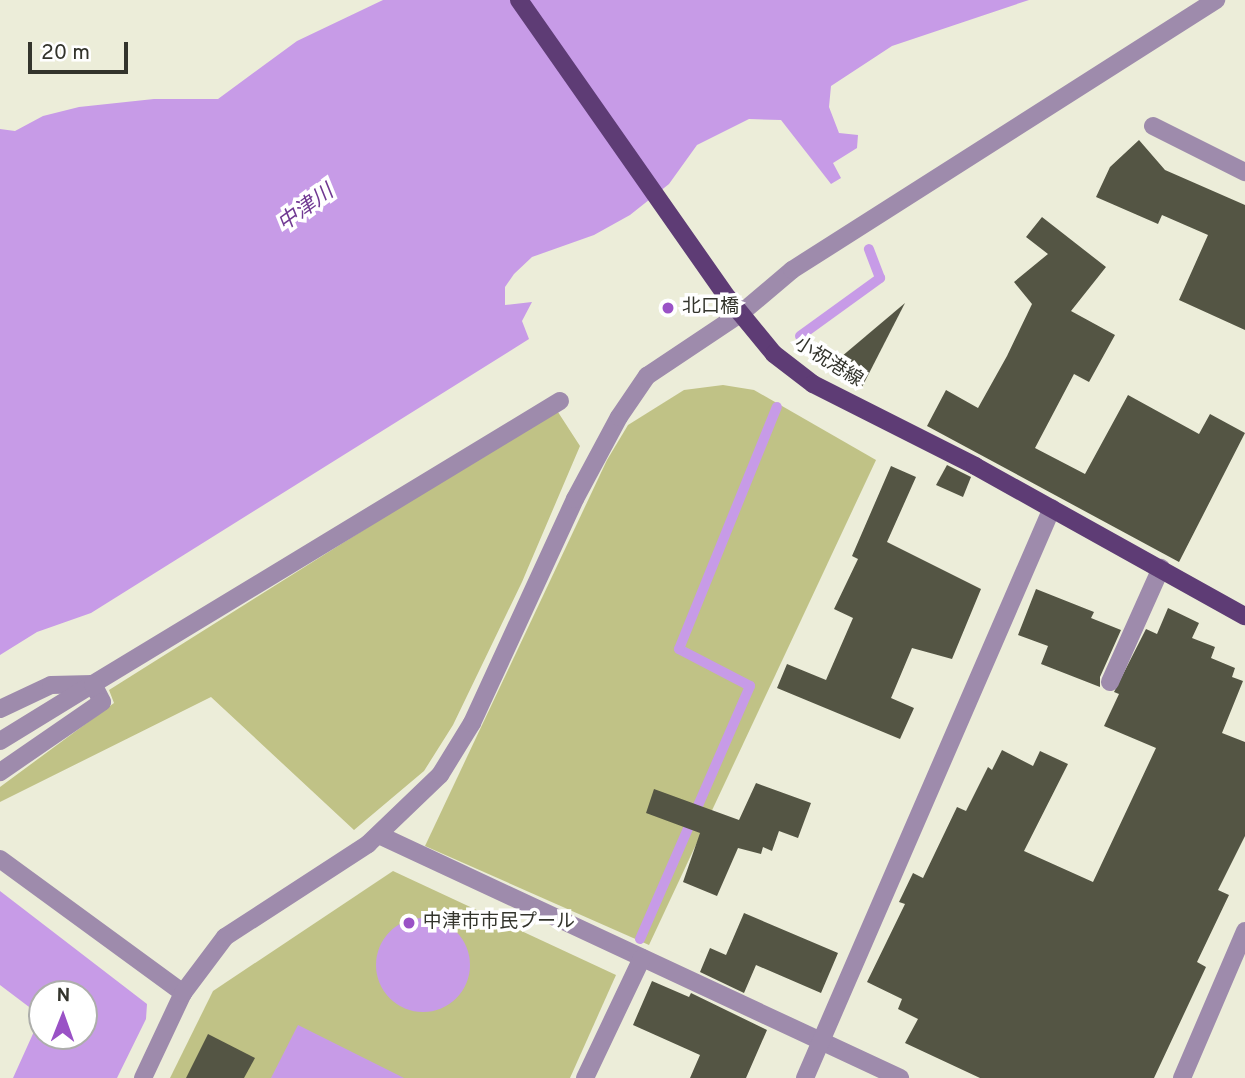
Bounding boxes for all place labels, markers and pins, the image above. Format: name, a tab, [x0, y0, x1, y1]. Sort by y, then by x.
place label: 北口橋	[682, 297, 739, 319]
marker: 北口橋	[660, 300, 676, 316]
place label: 中津市市民プール	[423, 912, 575, 934]
marker: 中津市市民プール	[401, 915, 417, 931]

